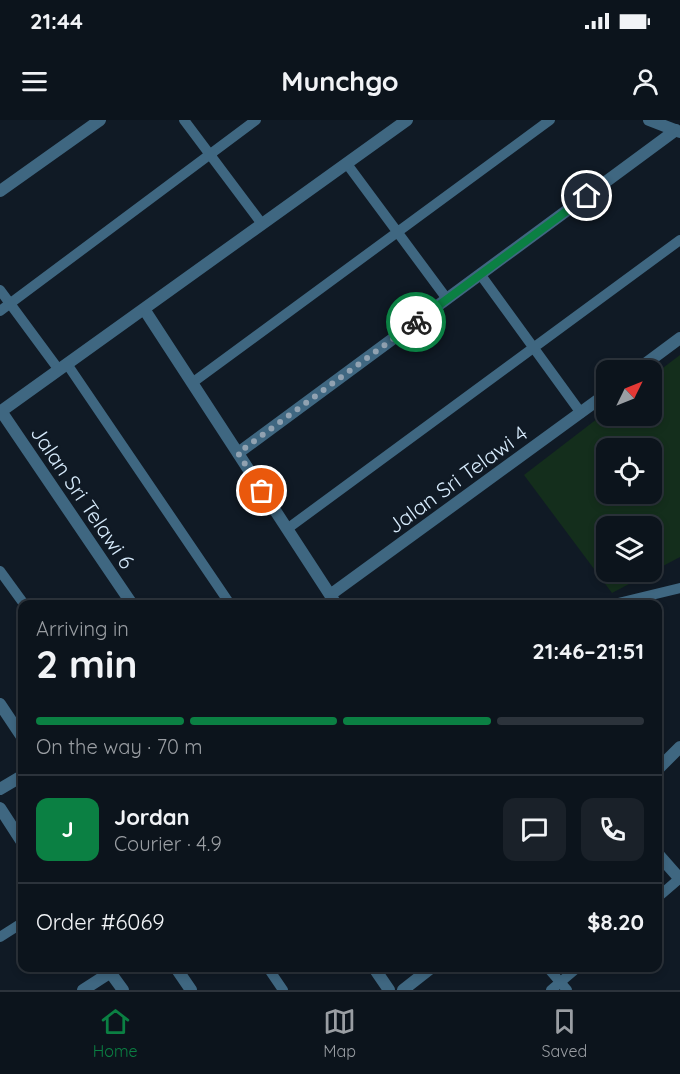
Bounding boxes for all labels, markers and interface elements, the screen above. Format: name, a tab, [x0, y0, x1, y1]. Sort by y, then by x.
text: 21:44	[30, 7, 83, 35]
text: Munchgo	[281, 64, 399, 98]
icon: menu	[18, 65, 51, 98]
icon: person	[629, 65, 662, 98]
pin	[561, 170, 612, 221]
icon: home	[570, 179, 603, 212]
courier	[386, 292, 446, 352]
icon: bike	[400, 306, 433, 339]
north arrow	[596, 360, 662, 426]
map controls	[596, 360, 662, 582]
street label: Jalan Sri Telawi 4	[382, 419, 532, 539]
street label: Jalan Sri Telawi 6	[26, 420, 140, 574]
button: locate	[596, 438, 662, 504]
pin	[236, 465, 287, 516]
icon: bag	[245, 474, 278, 507]
button: layers	[596, 516, 662, 582]
text: Arriving in	[36, 616, 129, 641]
text: 21:46–21:51	[532, 637, 644, 665]
text: 2 min	[36, 639, 138, 688]
text: On the way · 70 m	[36, 734, 203, 759]
button: chat	[503, 798, 566, 861]
button: phone	[581, 798, 644, 861]
text: Jordan	[114, 803, 190, 831]
text: J	[61, 815, 74, 843]
text: Courier · 4.9	[114, 831, 222, 856]
text: Order #6069	[36, 908, 165, 936]
text: $8.20	[587, 908, 644, 936]
tab: Home	[93, 1005, 138, 1061]
tab: Map	[323, 1005, 356, 1061]
tab: Saved	[542, 1005, 587, 1061]

